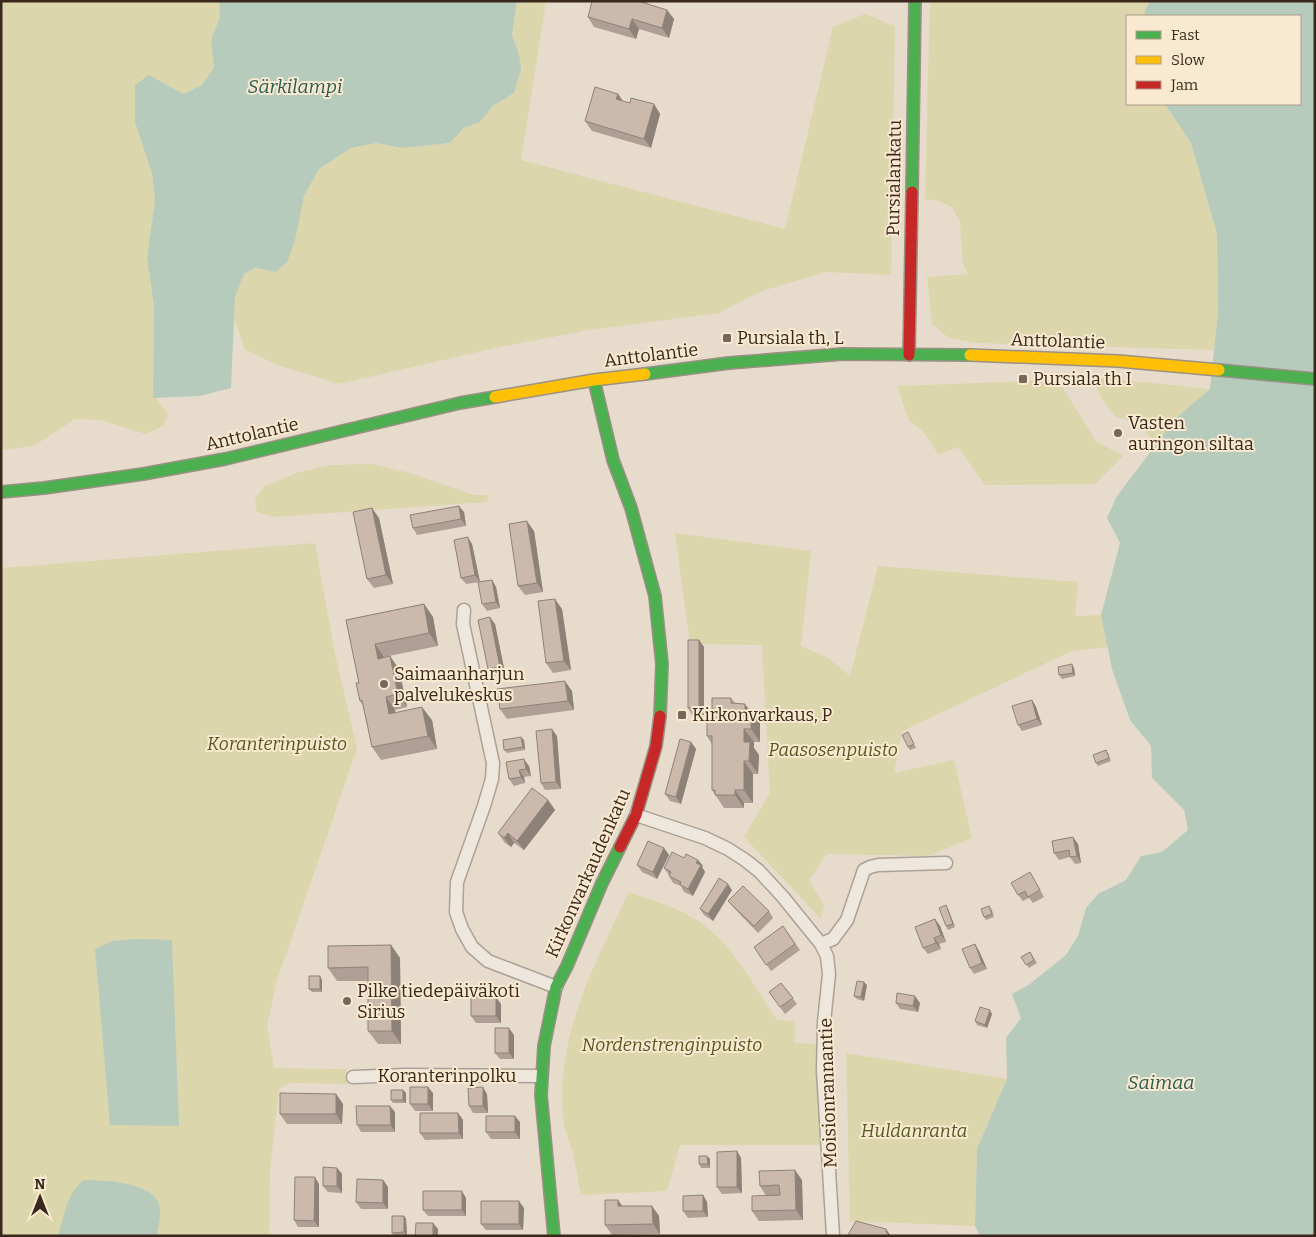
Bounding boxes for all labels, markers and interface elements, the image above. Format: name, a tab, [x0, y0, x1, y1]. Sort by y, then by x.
legend	[1126, 15, 1301, 105]
text: Fast	[1171, 26, 1200, 44]
text: Slow	[1171, 51, 1206, 69]
water label: Särkilampi	[248, 75, 342, 98]
text: Jam	[1170, 76, 1199, 94]
street label: Pursialankatu	[882, 120, 906, 236]
place label: Pursiala th, L	[737, 327, 844, 349]
street label: Anttolantie	[1010, 328, 1106, 354]
marker: Pursiala th, L	[721, 332, 733, 344]
street label: Anttolantie	[603, 338, 699, 372]
place label: Pursiala th I	[1033, 368, 1132, 390]
marker: Pursiala th I	[1017, 373, 1029, 385]
place label: Vasten auringon siltaa	[1128, 412, 1254, 455]
street label: Anttolantie	[203, 413, 301, 455]
marker: Vasten auringon siltaa	[1112, 427, 1124, 439]
place label: Saimaanharjun palvelukeskus	[394, 663, 525, 706]
marker: Saimaanharjun palvelukeskus	[378, 678, 390, 690]
place label: Kirkonvarkaus, P	[692, 704, 833, 726]
marker: Kirkonvarkaus, P	[676, 709, 688, 721]
park label: Koranterinpuisto	[207, 733, 347, 755]
park label: Paasosenpuisto	[768, 739, 898, 761]
street label: Kirkonvarkaudenkatu	[541, 785, 635, 961]
place label: Pilke tiedepäiväkoti Sirius	[357, 980, 520, 1023]
marker: Pilke tiedepäiväkoti Sirius	[341, 995, 353, 1007]
street label: Moisionrannantie	[814, 1018, 842, 1168]
park label: Nordenstrenginpuisto	[582, 1034, 762, 1056]
street label: Koranterinpolku	[378, 1065, 516, 1087]
water label: Saimaa	[1128, 1071, 1194, 1094]
park label: Huldanranta	[861, 1120, 967, 1142]
north arrow	[15, 1172, 65, 1222]
text: N	[35, 1176, 46, 1193]

